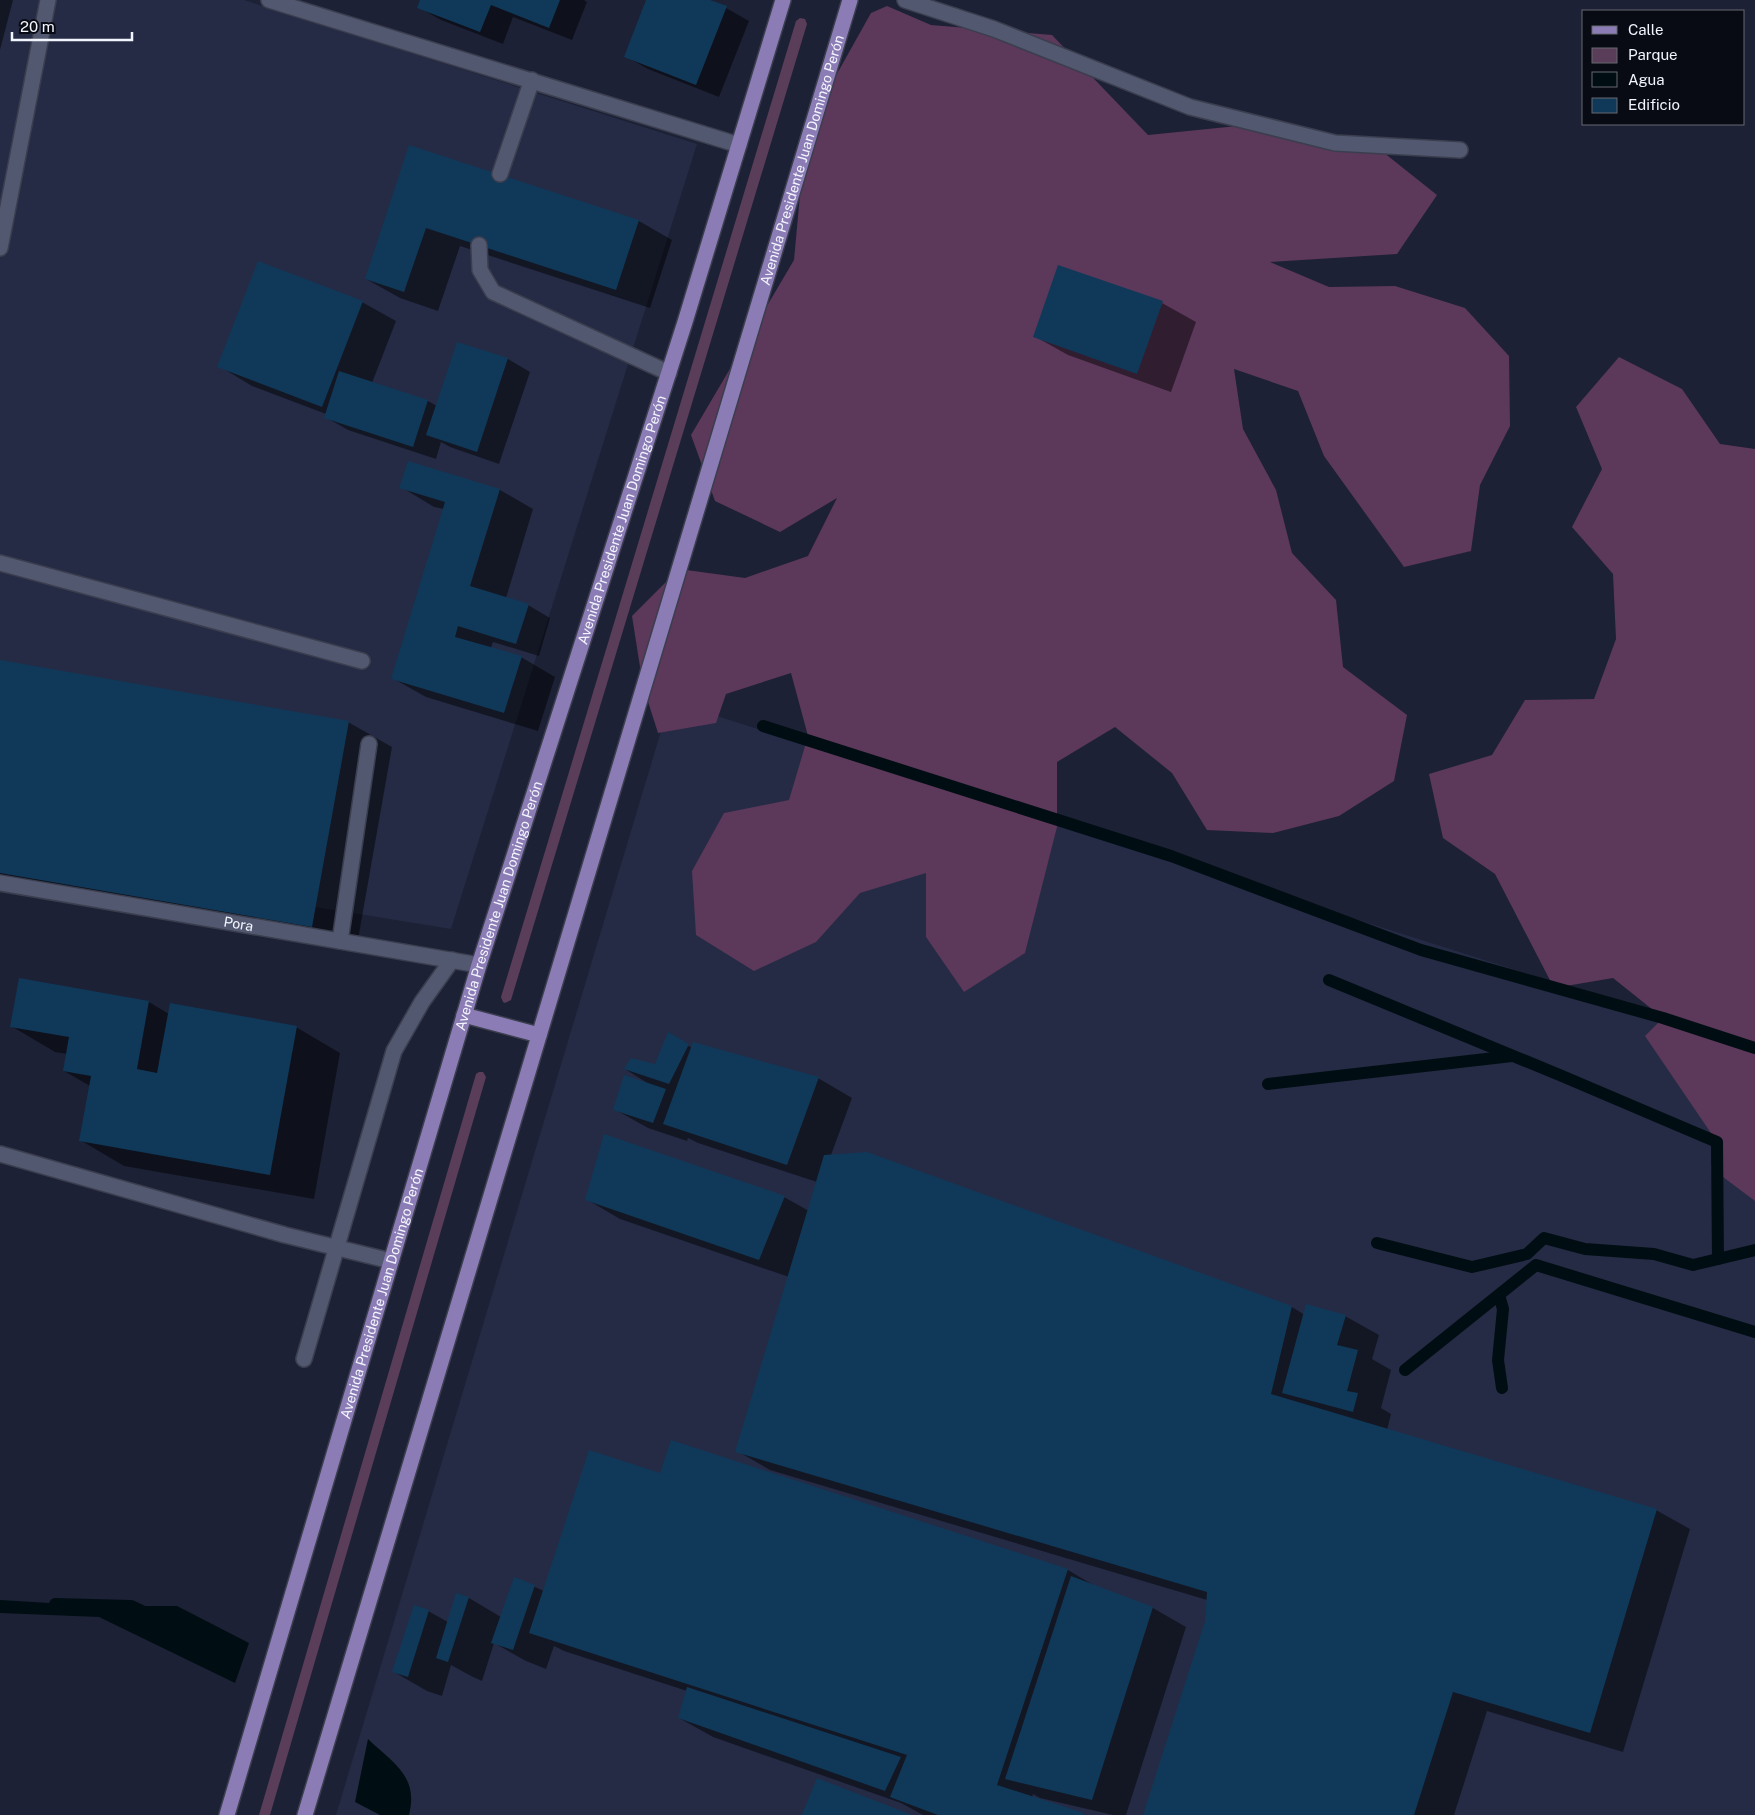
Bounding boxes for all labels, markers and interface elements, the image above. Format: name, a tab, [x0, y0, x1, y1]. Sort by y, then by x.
scale bar	[12, 10, 132, 42]
legend	[1582, 10, 1745, 125]
text: 20 m	[20, 18, 55, 35]
text: Calle	[1628, 21, 1664, 38]
street label: Avenida Presidente Juan Domingo Perón	[757, 33, 847, 287]
text: Parque	[1628, 46, 1678, 63]
text: Agua	[1628, 71, 1665, 88]
text: Edificio	[1628, 96, 1680, 113]
street label: Avenida Presidente Juan Domingo Perón	[574, 393, 669, 646]
street label: Avenida Presidente Juan Domingo Perón	[452, 779, 545, 1032]
street label: Pora	[223, 913, 255, 934]
street label: Avenida Presidente Juan Domingo Perón	[337, 1166, 426, 1421]

